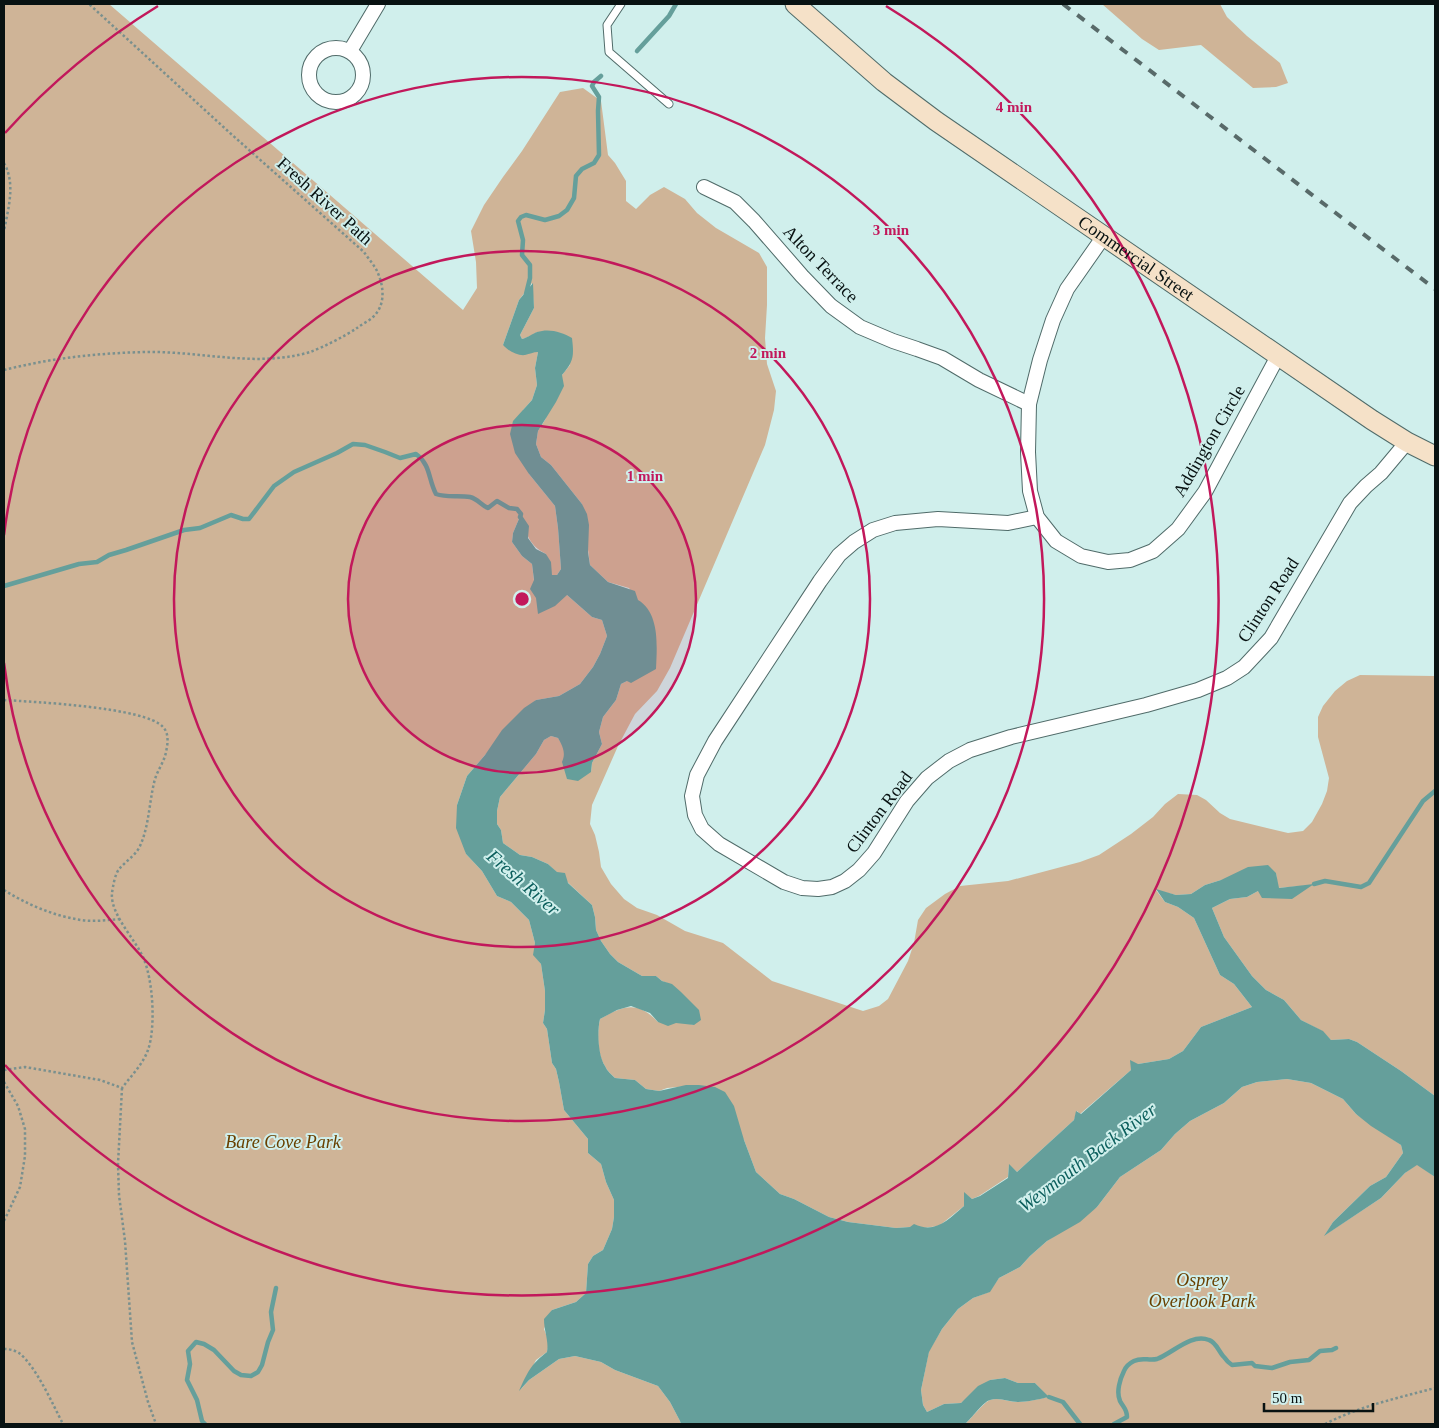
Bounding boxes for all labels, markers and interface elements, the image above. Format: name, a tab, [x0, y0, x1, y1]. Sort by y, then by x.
text: 4 min	[996, 99, 1033, 115]
street label: Fresh River Path	[273, 153, 377, 249]
street label: Commercial Street	[1075, 212, 1198, 305]
street label: Alton Terrace	[779, 221, 863, 307]
text: 3 min	[873, 222, 910, 238]
text: 2 min	[750, 345, 787, 361]
street label: Addington Circle	[1169, 382, 1249, 500]
text: 1 min	[627, 468, 664, 484]
street label: Clinton Road	[1233, 554, 1303, 646]
centre of rings	[513, 590, 531, 608]
street label: Clinton Road	[842, 767, 916, 857]
water label: Fresh River	[482, 844, 565, 920]
water label: Weymouth Back River	[1014, 1098, 1161, 1216]
park label: Bare Cove Park	[225, 1132, 342, 1152]
park label: Osprey Overlook Park	[1149, 1270, 1256, 1311]
scale bar	[1264, 1380, 1373, 1412]
text: 50 m	[1272, 1390, 1303, 1406]

